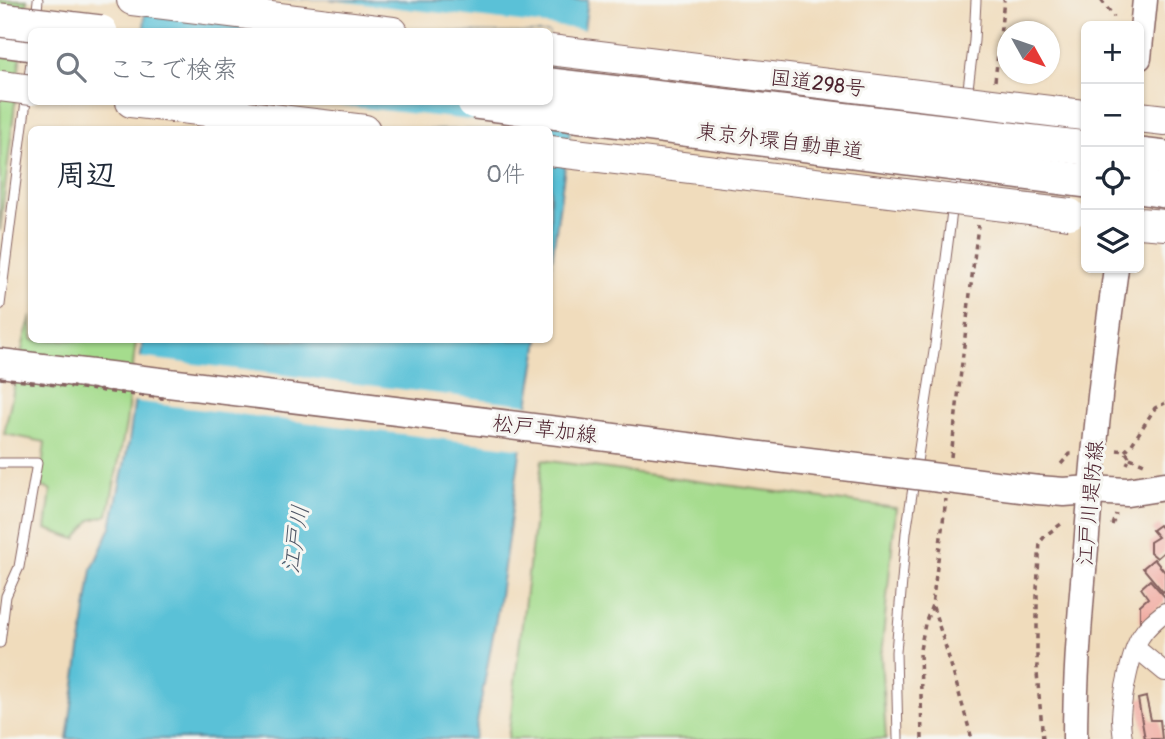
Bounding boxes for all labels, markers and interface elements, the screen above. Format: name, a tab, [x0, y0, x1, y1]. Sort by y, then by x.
north arrow	[997, 21, 1060, 84]
map controls	[1081, 21, 1144, 273]
button: +	[1081, 21, 1144, 84]
search box	[28, 28, 553, 105]
icon: search	[52, 48, 90, 86]
text: ここで検索	[108, 54, 238, 86]
street label: 国道298号	[769, 64, 867, 103]
button: −	[1081, 84, 1144, 147]
street label: 東京外環自動車道	[695, 118, 865, 165]
button: locate	[1081, 147, 1144, 210]
text: 周辺	[56, 157, 116, 194]
text: 0件	[486, 160, 525, 189]
button: layers	[1081, 210, 1144, 273]
street label: 松戸草加線	[491, 410, 599, 449]
street label: 江戸川堤防線	[1072, 439, 1109, 567]
water label: 江戸川	[276, 503, 315, 575]

